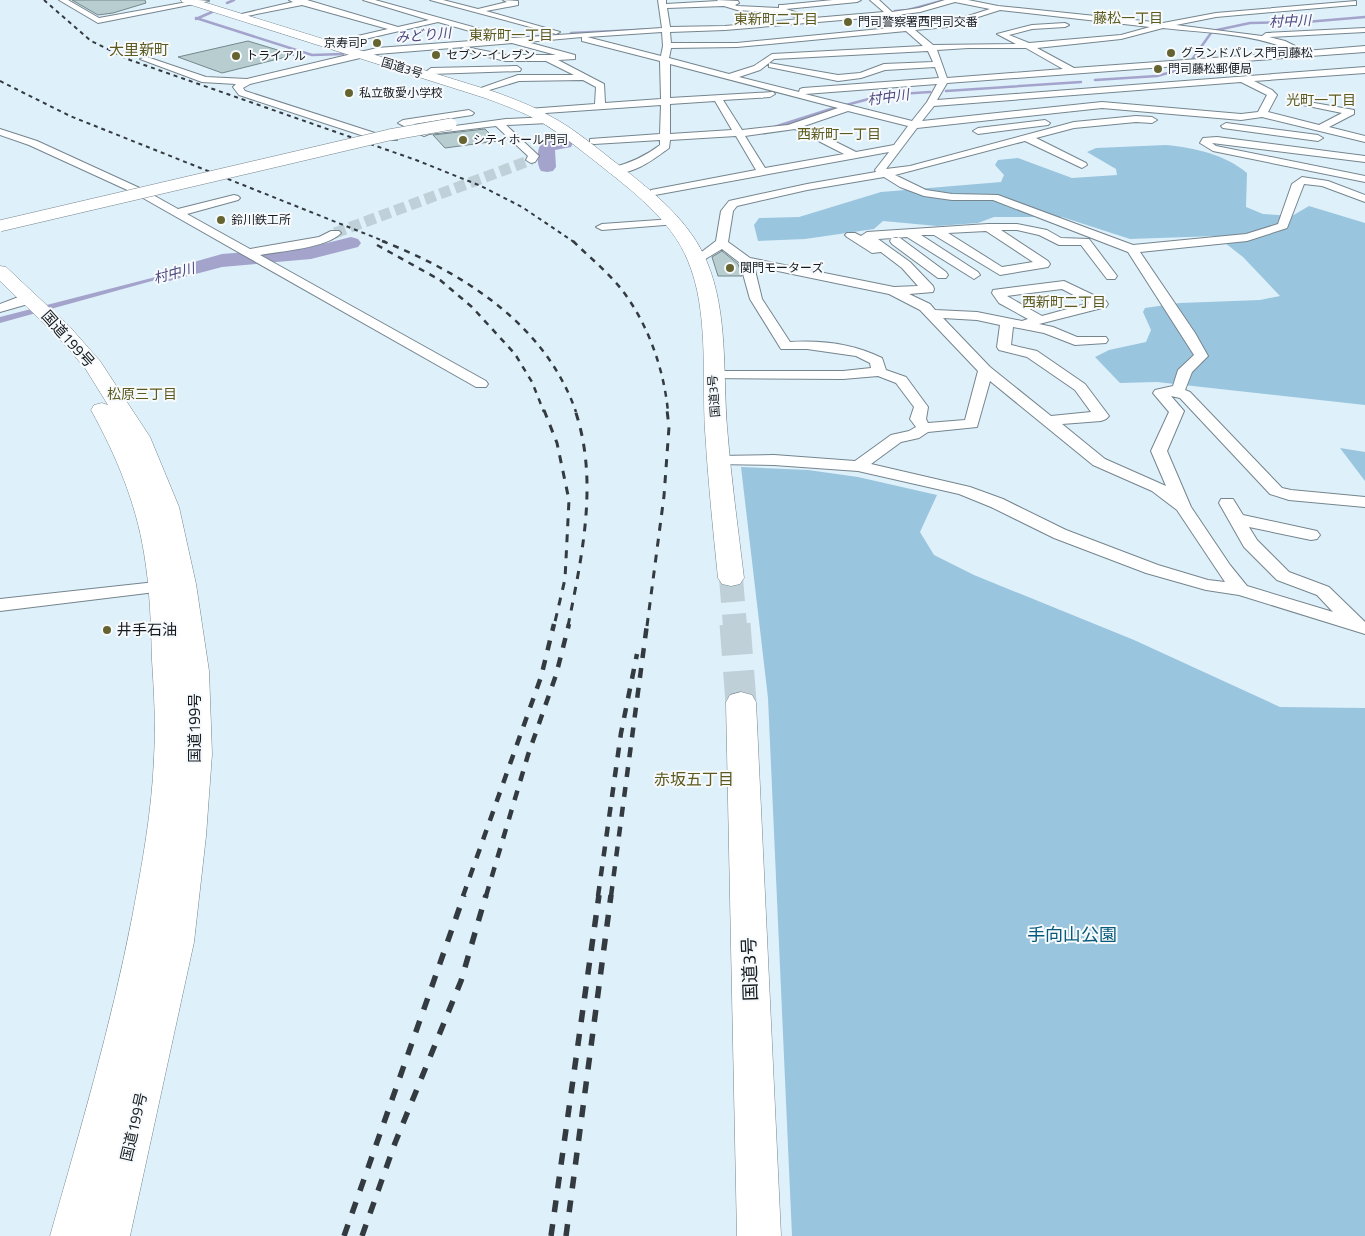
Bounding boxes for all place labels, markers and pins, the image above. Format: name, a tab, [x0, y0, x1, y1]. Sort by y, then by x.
place label: 門司警察署西門司交番	[858, 12, 978, 31]
marker: 門司警察署西門司交番	[842, 16, 854, 28]
place label: 京寿司P	[324, 33, 367, 52]
marker: 京寿司P	[371, 37, 383, 49]
place label: グランドパレス門司藤松	[1181, 43, 1313, 62]
place label: セブン-イレブン	[446, 45, 535, 64]
place label: トライアル	[246, 46, 306, 65]
marker: グランドパレス門司藤松	[1165, 47, 1177, 59]
marker: セブン-イレブン	[430, 49, 442, 61]
marker: トライアル	[230, 50, 242, 62]
place label: 門司藤松郵便局	[1168, 59, 1252, 78]
marker: 門司藤松郵便局	[1152, 63, 1164, 75]
place label: 私立敬愛小学校	[359, 83, 443, 102]
marker: 私立敬愛小学校	[343, 87, 355, 99]
place label: シティホール門司	[473, 130, 568, 149]
marker: シティホール門司	[457, 134, 469, 146]
place label: 鈴川鉄工所	[231, 210, 291, 229]
marker: 鈴川鉄工所	[215, 214, 227, 226]
place label: 関門モーターズ	[740, 258, 823, 277]
marker: 関門モーターズ	[724, 262, 736, 274]
place label: 井手石油	[117, 618, 177, 641]
marker: 井手石油	[101, 624, 113, 636]

